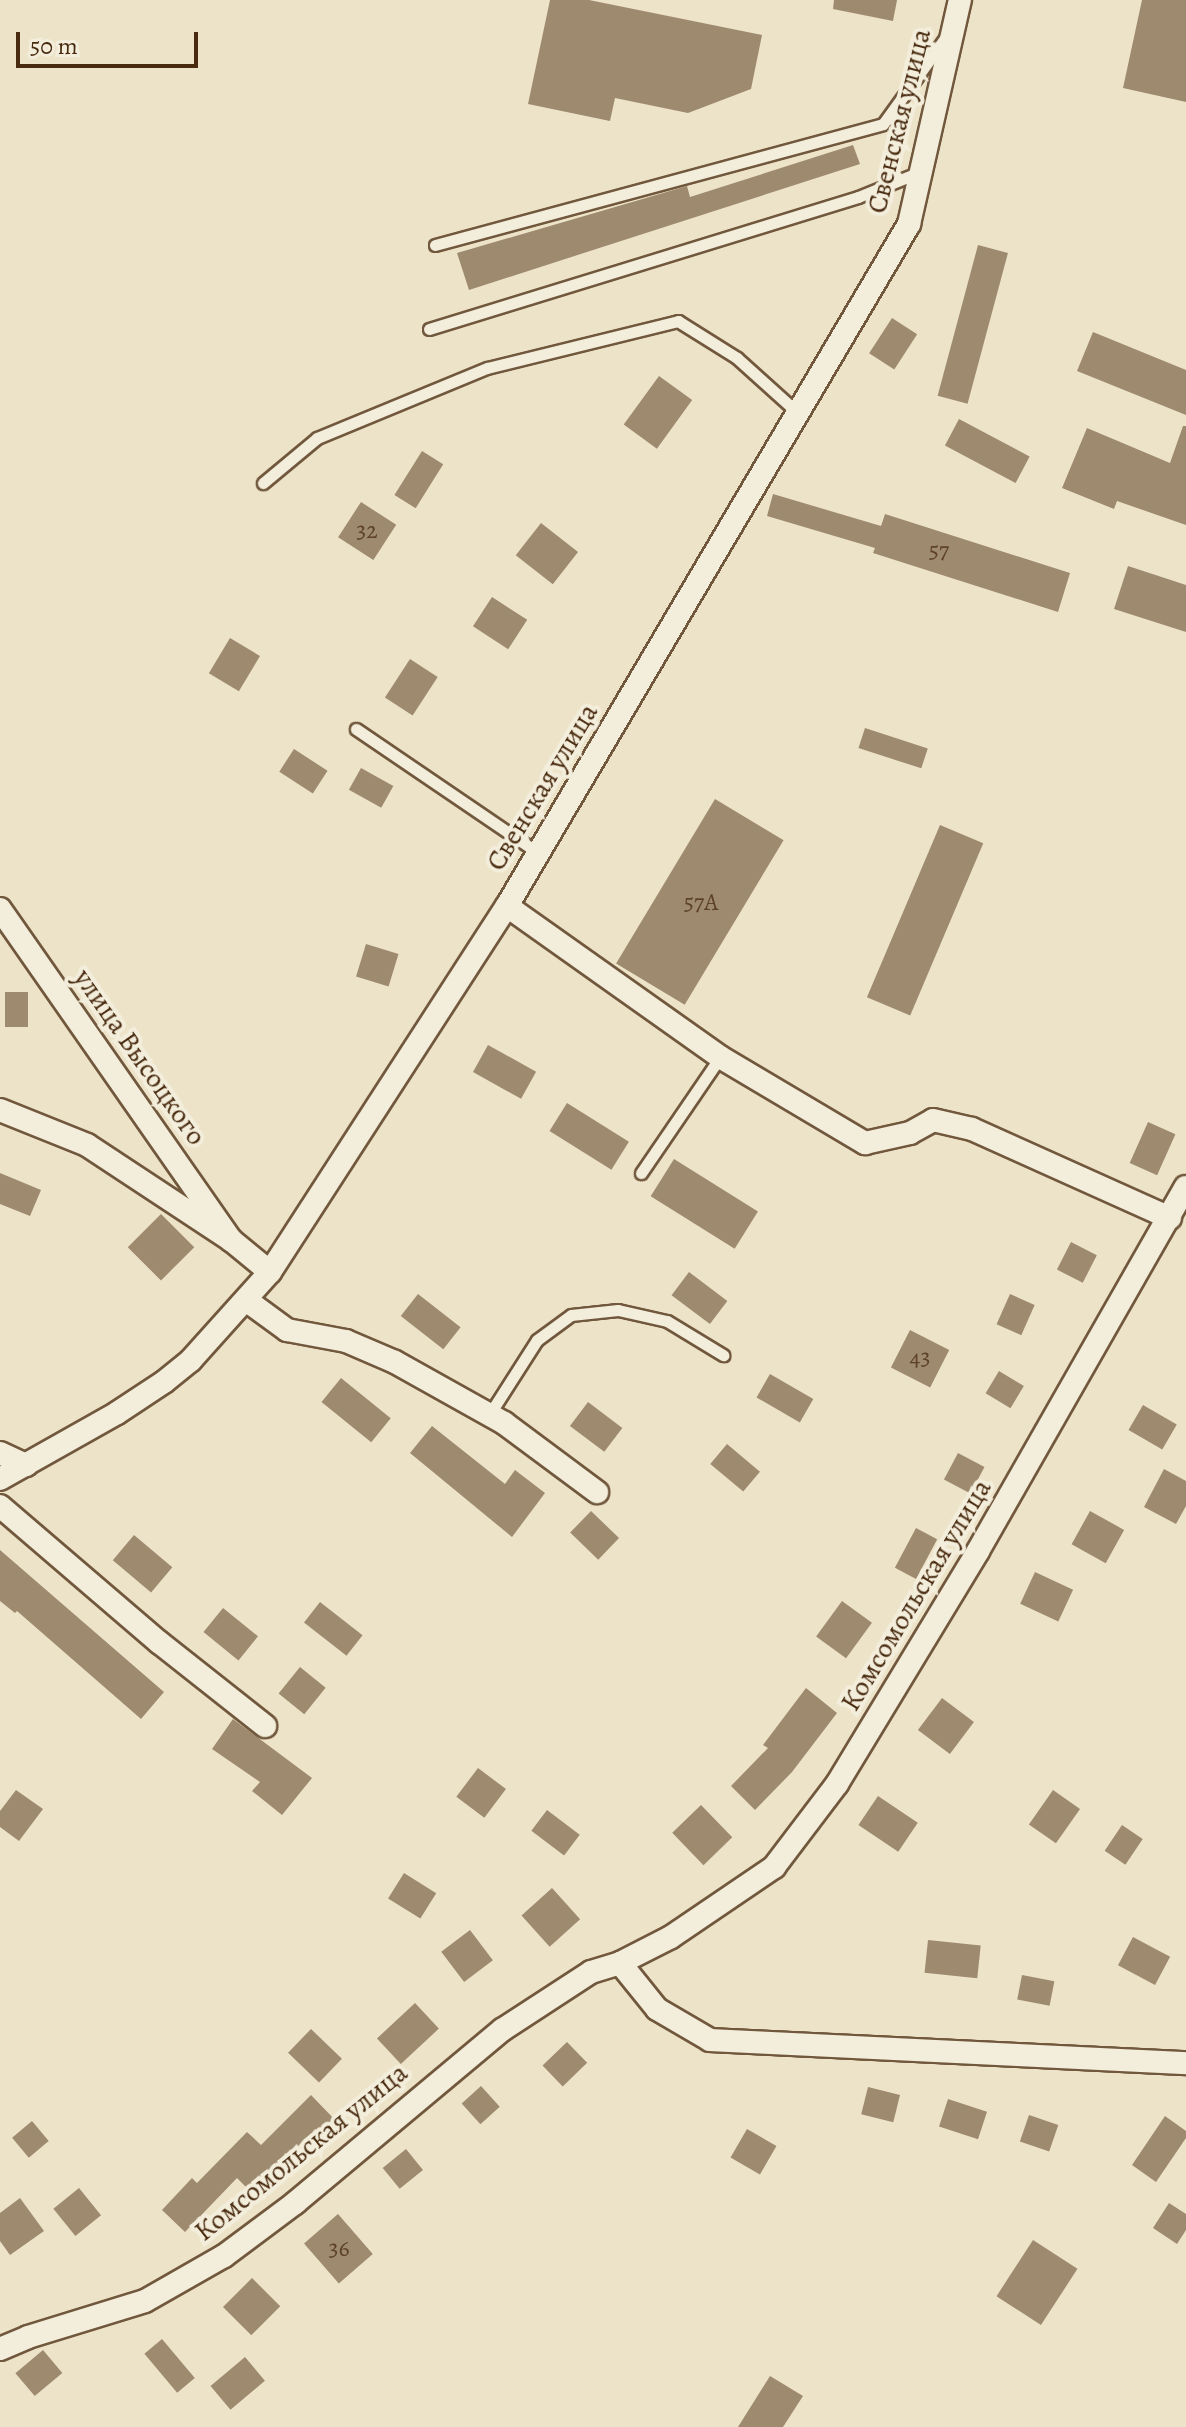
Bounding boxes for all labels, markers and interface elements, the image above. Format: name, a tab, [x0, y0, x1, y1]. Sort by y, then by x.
scale bar	[20, 16, 202, 66]
street label: Свенская улица	[860, 25, 938, 217]
text: 50 m	[30, 30, 78, 62]
house number: 32	[356, 517, 378, 545]
house number: 57	[929, 537, 949, 565]
street label: Свенская улица	[479, 697, 605, 877]
house number: 57А	[684, 889, 718, 917]
street label: улица Высоцкого	[67, 962, 213, 1152]
house number: 43	[910, 1344, 930, 1372]
street label: Комсомольская улица	[833, 1473, 999, 1717]
street label: Комсомольская улица	[188, 2056, 414, 2248]
house number: 36	[328, 2235, 350, 2263]

